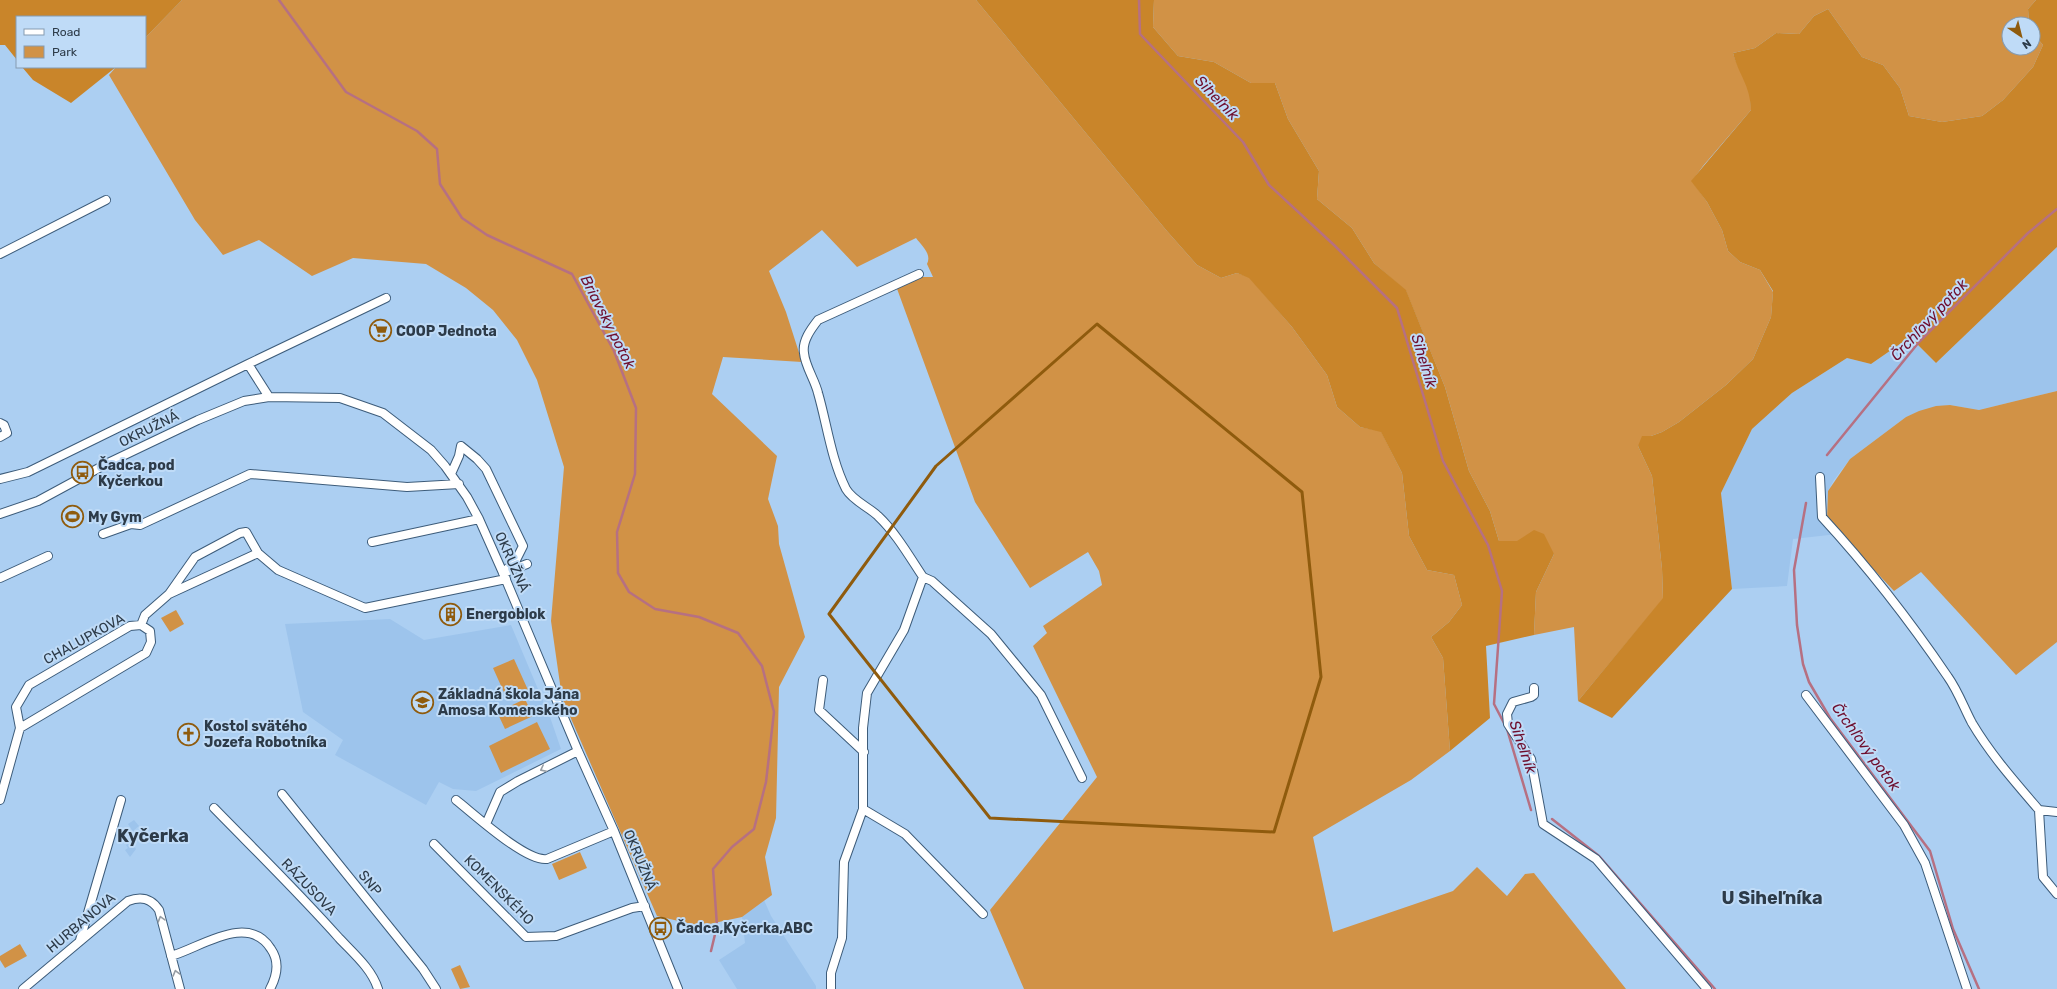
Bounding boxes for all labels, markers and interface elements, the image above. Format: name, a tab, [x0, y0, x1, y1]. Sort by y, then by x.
legend	[16, 16, 146, 68]
north arrow	[2001, 16, 2041, 56]
text: Road	[52, 25, 80, 39]
text: N	[2019, 36, 2033, 51]
text: Park	[52, 45, 78, 59]
water label: Siheľník	[1191, 72, 1243, 124]
water label: Briavsky potok	[577, 272, 639, 372]
water label: Črchľový potok	[1887, 275, 1972, 364]
supermarket icon: COOP Jednota	[368, 318, 394, 344]
place label: COOP Jednota	[396, 323, 497, 340]
water label: Siheľník	[1407, 332, 1441, 390]
street label: OKRUŽNÁ	[116, 406, 182, 451]
place label: Čadca, pod Kyčerkou	[98, 456, 175, 490]
bus stop icon: Čadca, pod Kyčerkou	[70, 460, 96, 486]
sports icon: My Gym	[59, 504, 85, 530]
place label: My Gym	[88, 509, 142, 526]
street label: OKRUŽNÁ	[491, 529, 534, 595]
building icon: Energoblok	[437, 601, 463, 627]
place label: Energoblok	[466, 606, 546, 623]
street label: CHALUPKOVA	[40, 609, 128, 668]
place label: Základná škola Jána Amosa Komenského	[438, 686, 579, 719]
school or university icon: Základná škola Jána Amosa Komenského	[409, 689, 435, 715]
water label: Črchľový potok	[1828, 699, 1904, 795]
place label: Kostol svätého Jozefa Robotníka	[204, 718, 327, 751]
water label: Siheľník	[1505, 718, 1541, 776]
church icon: Kostol svätého Jozefa Robotníka	[175, 721, 201, 747]
one-way arrow	[540, 764, 547, 771]
district label: Kyčerka	[117, 825, 189, 847]
street label: OKRUŽNÁ	[620, 827, 662, 894]
street label: KOMENSKÉHO	[461, 851, 538, 928]
street label: RÁZUSOVA	[278, 854, 341, 919]
street label: SNP	[355, 867, 385, 899]
district label: U Siheľníka	[1721, 887, 1823, 909]
street label: HURBANOVA	[43, 889, 119, 957]
one-way arrow	[157, 915, 166, 922]
bus stop icon: Čadca,Kyčerka,ABC	[647, 915, 673, 941]
place label: Čadca,Kyčerka,ABC	[676, 919, 813, 937]
one-way arrow	[172, 969, 181, 976]

